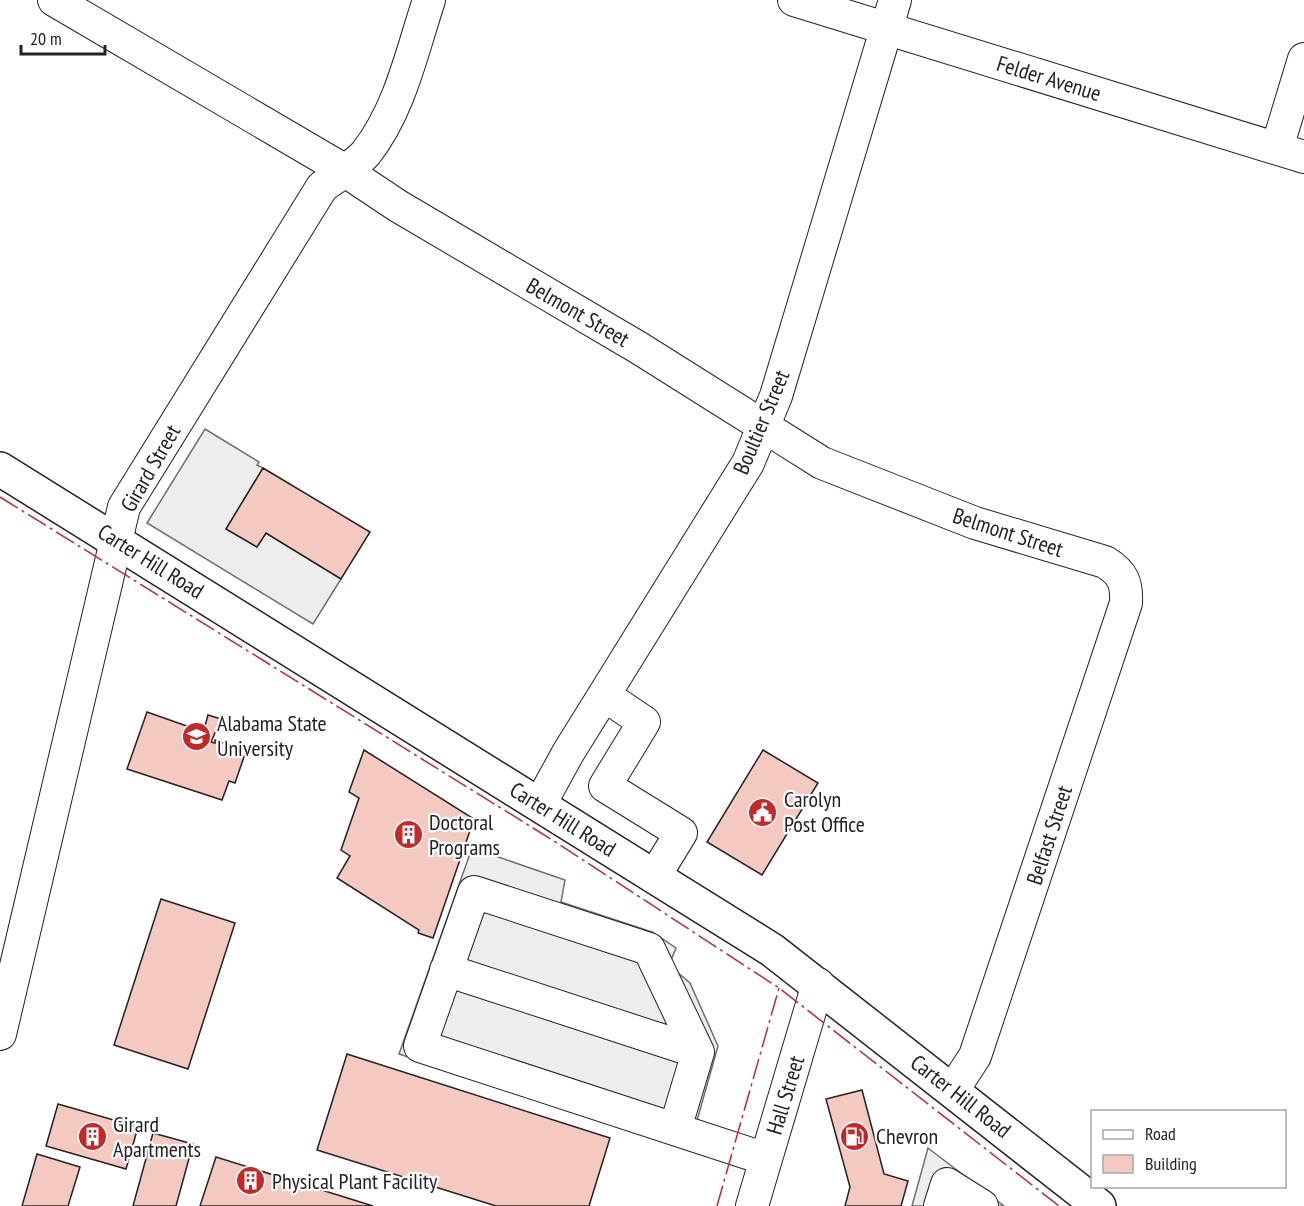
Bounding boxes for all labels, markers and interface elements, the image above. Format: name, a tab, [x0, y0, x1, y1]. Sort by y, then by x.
scale bar	[21, 18, 105, 56]
text: 20 m	[30, 27, 62, 50]
street label: Felder Avenue	[993, 49, 1105, 107]
street label: Belmont Street	[522, 271, 634, 353]
street label: Boultier Street	[726, 366, 796, 478]
street label: Girard Street	[114, 419, 186, 517]
street label: Belmont Street	[949, 501, 1067, 563]
street label: Carter Hill Road	[93, 517, 209, 605]
place label: Alabama State University	[217, 709, 327, 762]
school or university icon: Alabama State University	[180, 720, 212, 752]
street label: Carter Hill Road	[505, 775, 621, 863]
street label: Belfast Street	[1020, 782, 1078, 888]
place label: Carolyn Post Office	[784, 785, 865, 838]
public building icon: Carolyn Post Office	[747, 796, 779, 828]
place label: Doctoral Programs	[429, 808, 500, 861]
building icon: Doctoral Programs	[392, 819, 424, 851]
street label: Carter Hill Road	[905, 1048, 1017, 1144]
street label: Hall Street	[760, 1052, 810, 1138]
place label: Girard Apartments	[113, 1110, 201, 1163]
legend	[1091, 1110, 1286, 1188]
fuel station icon: Chevron	[839, 1120, 871, 1152]
building icon: Girard Apartments	[76, 1121, 108, 1153]
place label: Chevron	[876, 1122, 938, 1150]
text: Road	[1145, 1122, 1176, 1145]
text: Building	[1145, 1152, 1197, 1175]
building icon: Physical Plant Facility	[235, 1165, 267, 1197]
place label: Physical Plant Facility	[272, 1167, 438, 1195]

